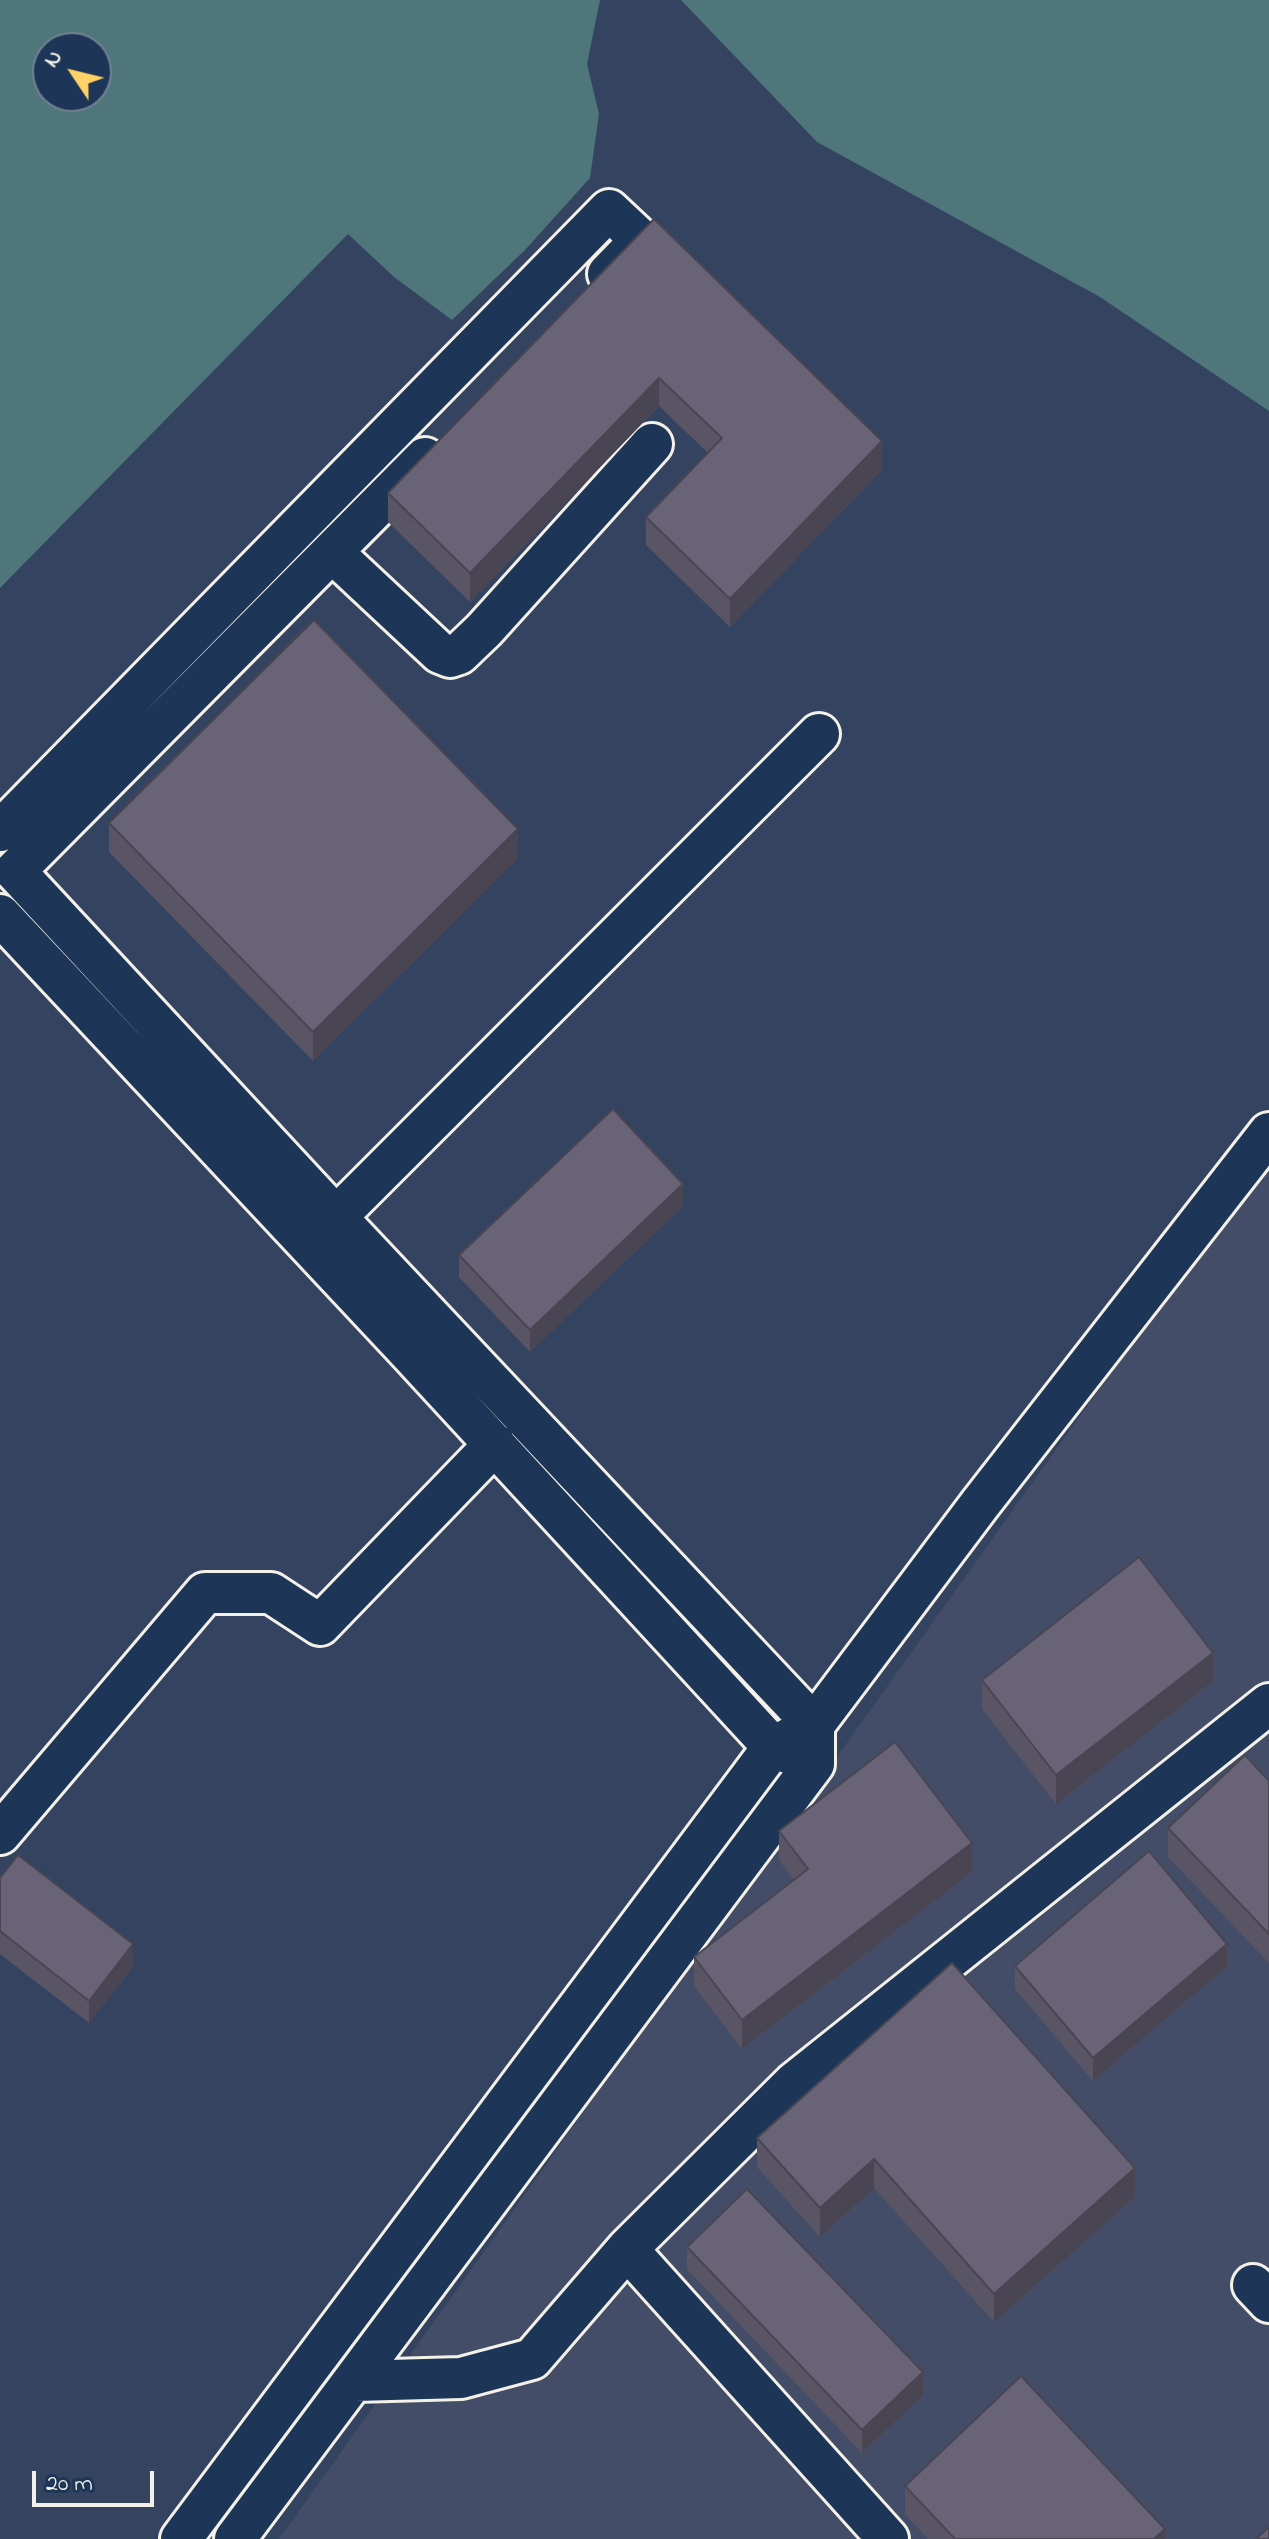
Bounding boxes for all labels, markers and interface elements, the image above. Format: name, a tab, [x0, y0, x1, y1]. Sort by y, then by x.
north arrow	[32, 32, 112, 112]
text: N	[37, 44, 71, 75]
scale bar	[36, 2455, 158, 2505]
text: 20 m	[46, 2467, 93, 2502]

